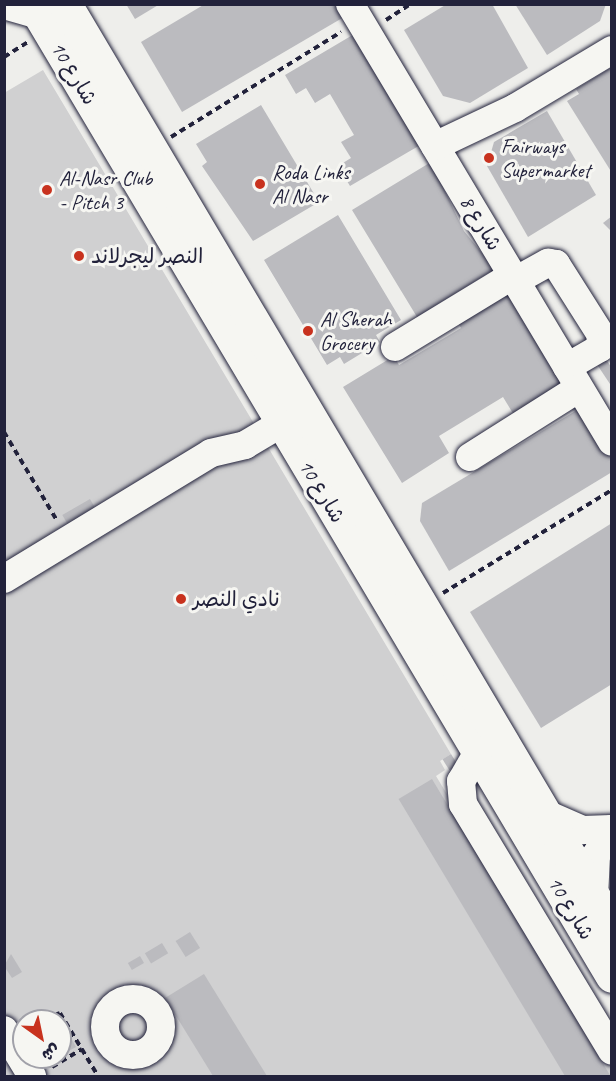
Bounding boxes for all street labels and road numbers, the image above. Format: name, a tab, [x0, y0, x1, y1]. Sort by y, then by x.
street label: شارع 10	[45, 37, 103, 109]
street label: شارع 8	[455, 191, 507, 255]
street label: شارع 10	[293, 455, 351, 527]
street label: شارع 10	[542, 872, 600, 944]

